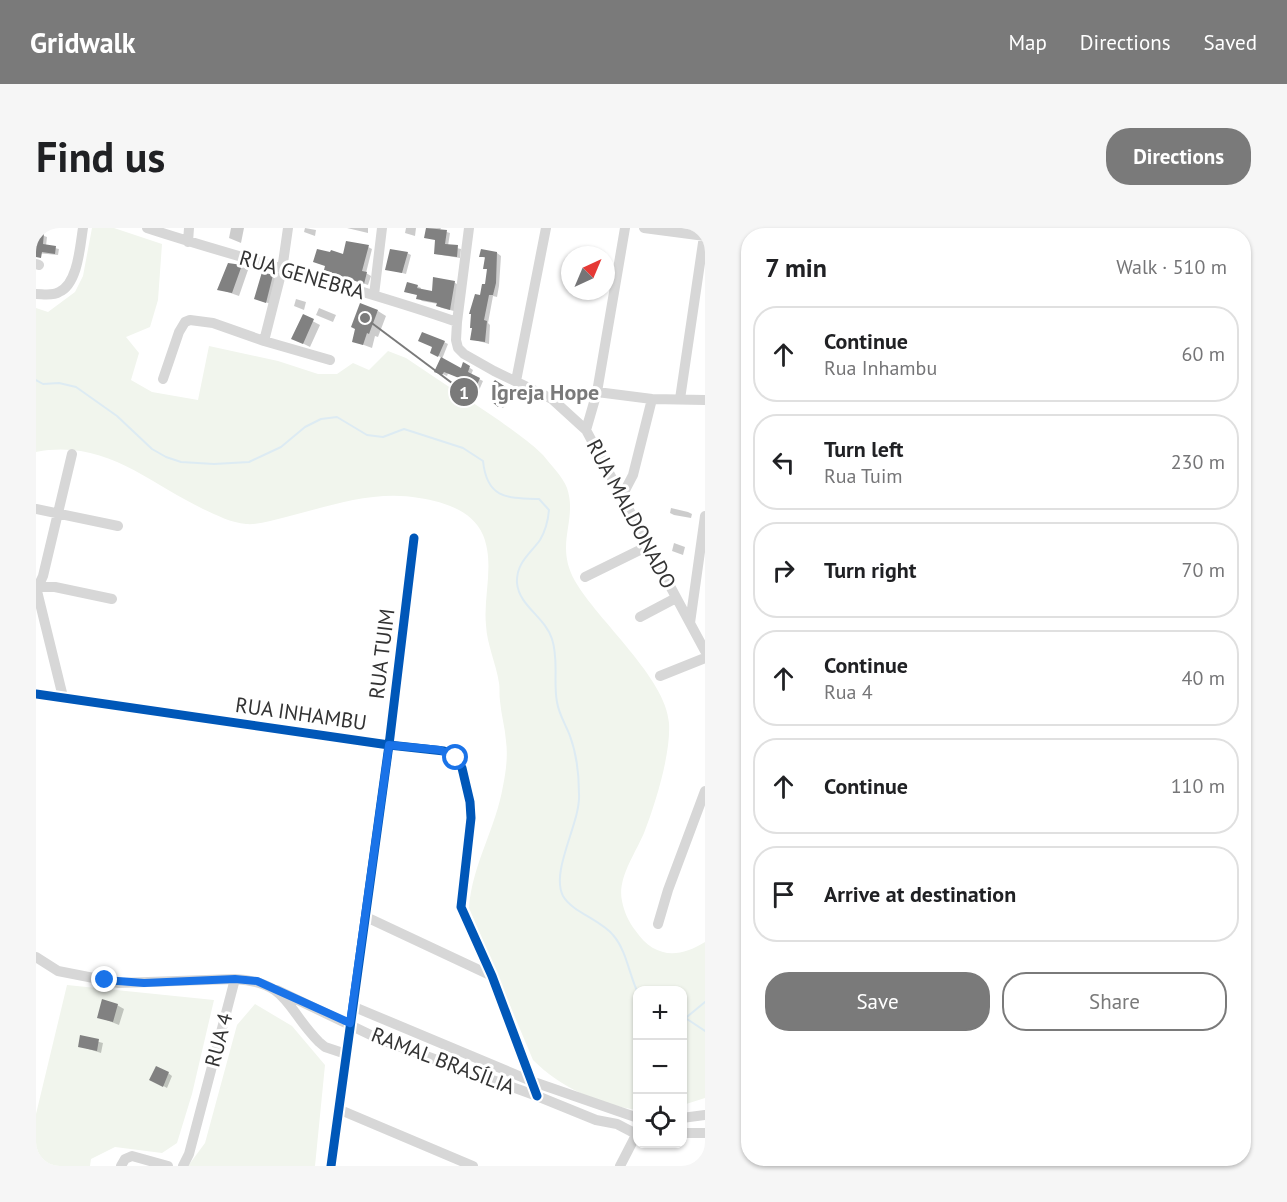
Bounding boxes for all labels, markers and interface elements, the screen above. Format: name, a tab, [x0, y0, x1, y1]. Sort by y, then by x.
text: Gridwalk	[30, 24, 136, 61]
text: Map	[1008, 29, 1047, 56]
text: Directions	[1080, 29, 1171, 56]
text: Saved	[1204, 29, 1257, 56]
button: Directions	[1106, 128, 1251, 185]
text: Find us	[36, 129, 165, 184]
street label: RUA GENEBRA	[236, 244, 369, 306]
north arrow	[561, 246, 615, 300]
text: 7 min	[765, 251, 827, 284]
text: Walk · 510 m	[1116, 254, 1227, 280]
text: Continue	[824, 327, 908, 355]
icon: ahead	[767, 338, 800, 371]
text: 60 m	[1182, 341, 1225, 367]
text: Rua Inhambu	[824, 355, 937, 381]
callout: Igreja Hope	[449, 372, 612, 412]
text: Igreja Hope	[491, 378, 599, 406]
text: 1	[459, 381, 469, 404]
street label: RUA MALDONADO	[581, 434, 682, 593]
text: Turn left	[824, 435, 904, 463]
icon: left	[767, 446, 800, 479]
text: 230 m	[1171, 449, 1225, 475]
text: Rua Tuim	[824, 463, 903, 489]
icon: right	[767, 554, 800, 587]
text: Turn right	[824, 556, 916, 584]
text: 70 m	[1182, 557, 1225, 583]
street label: RUA TUIM	[363, 607, 400, 701]
text: Continue	[824, 651, 908, 679]
icon: ahead	[767, 662, 800, 695]
text: 40 m	[1182, 665, 1225, 691]
text: Rua 4	[824, 679, 873, 705]
street label: RUA INHAMBU	[234, 691, 369, 736]
route start	[442, 744, 468, 770]
icon: ahead	[767, 770, 800, 803]
text: Continue	[824, 772, 908, 800]
text: 110 m	[1171, 773, 1225, 799]
icon: arrive	[767, 878, 800, 911]
text: Arrive at destination	[824, 880, 1016, 908]
route end	[91, 966, 117, 992]
button: Save	[765, 972, 990, 1031]
button: Share	[1002, 972, 1227, 1031]
map controls	[633, 986, 687, 1148]
button: +	[633, 986, 687, 1040]
street label: RUA 4	[198, 1010, 239, 1070]
street label: RAMAL BRASÍLIA	[368, 1021, 520, 1101]
button: −	[633, 1040, 687, 1094]
button: locate	[633, 1094, 687, 1148]

